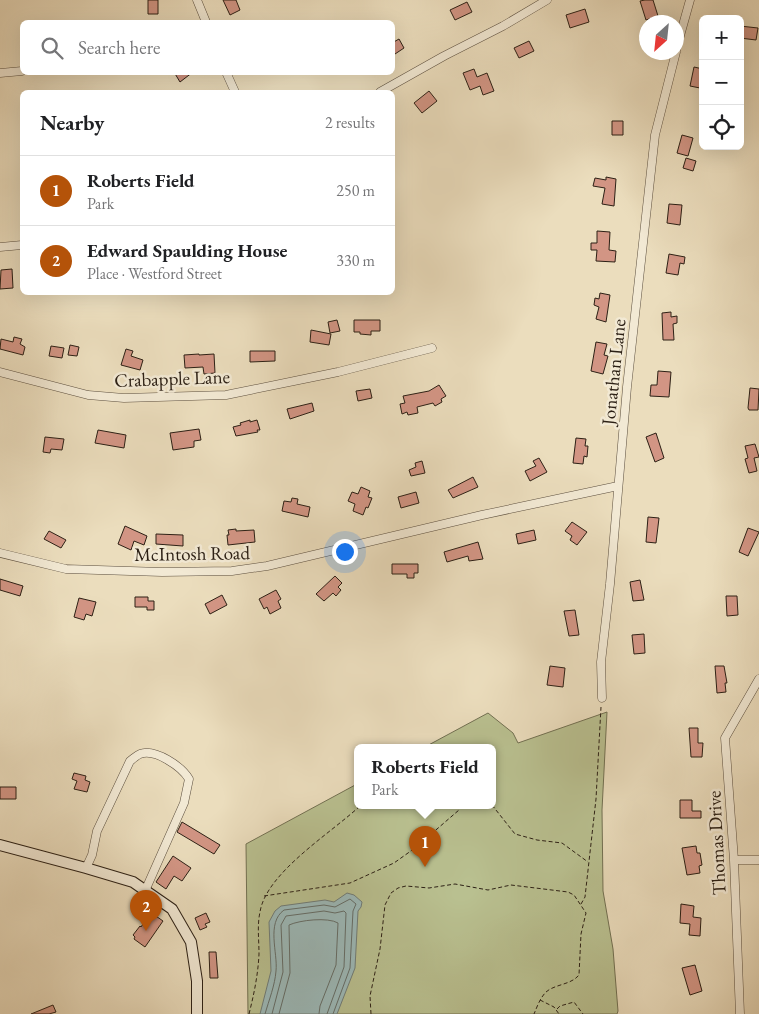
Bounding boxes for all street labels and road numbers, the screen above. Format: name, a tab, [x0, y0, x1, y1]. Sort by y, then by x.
street label: Jonathan Lane	[595, 318, 632, 428]
street label: Crabapple Lane	[114, 364, 230, 393]
street label: McIntosh Road	[134, 540, 251, 567]
street label: Thomas Drive	[701, 790, 732, 896]

